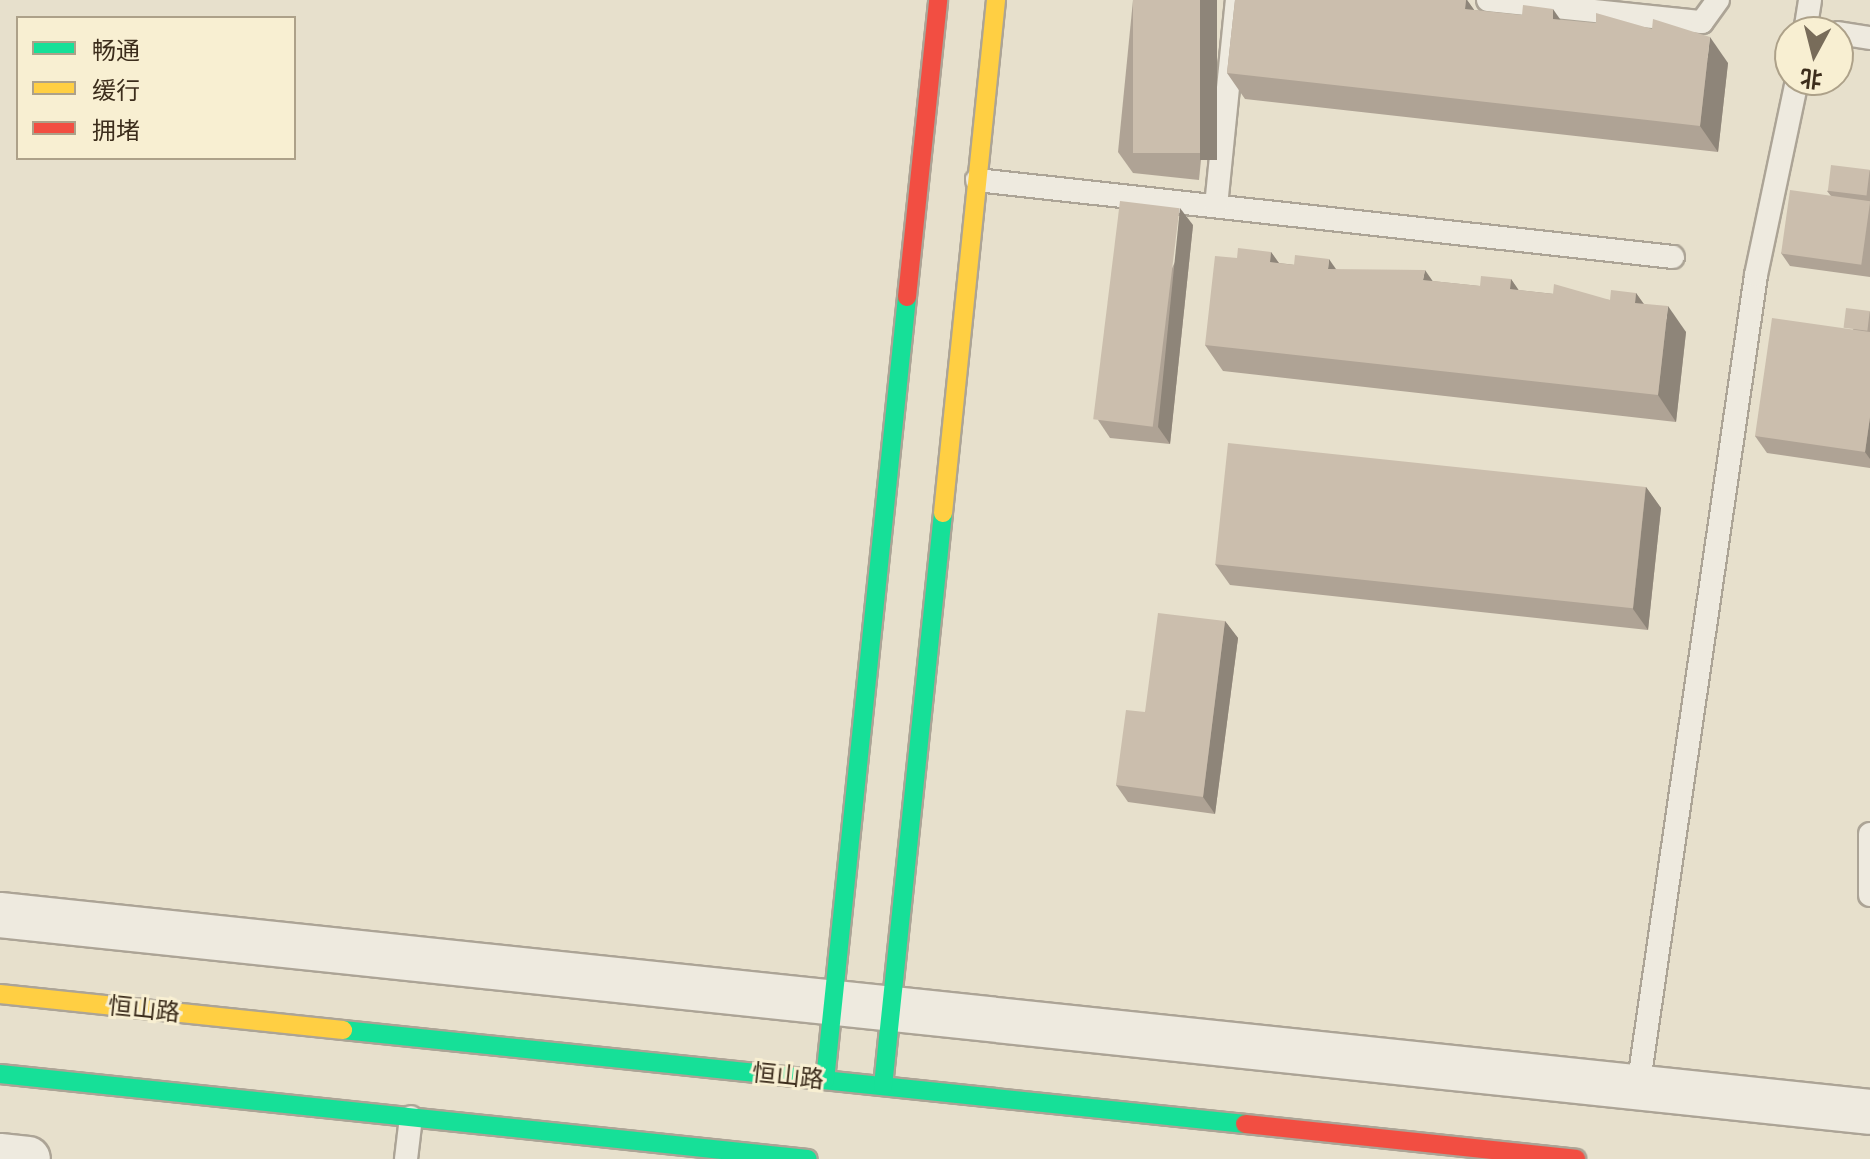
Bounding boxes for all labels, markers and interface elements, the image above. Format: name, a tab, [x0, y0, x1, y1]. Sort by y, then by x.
legend	[16, 16, 296, 160]
north arrow	[1774, 16, 1854, 96]
text: 畅通	[92, 37, 140, 64]
text: 北	[1799, 65, 1824, 92]
text: 缓行	[92, 77, 140, 104]
text: 拥堵	[92, 117, 140, 144]
street label: 恒山路	[107, 991, 181, 1027]
street label: 恒山路	[751, 1058, 825, 1094]

